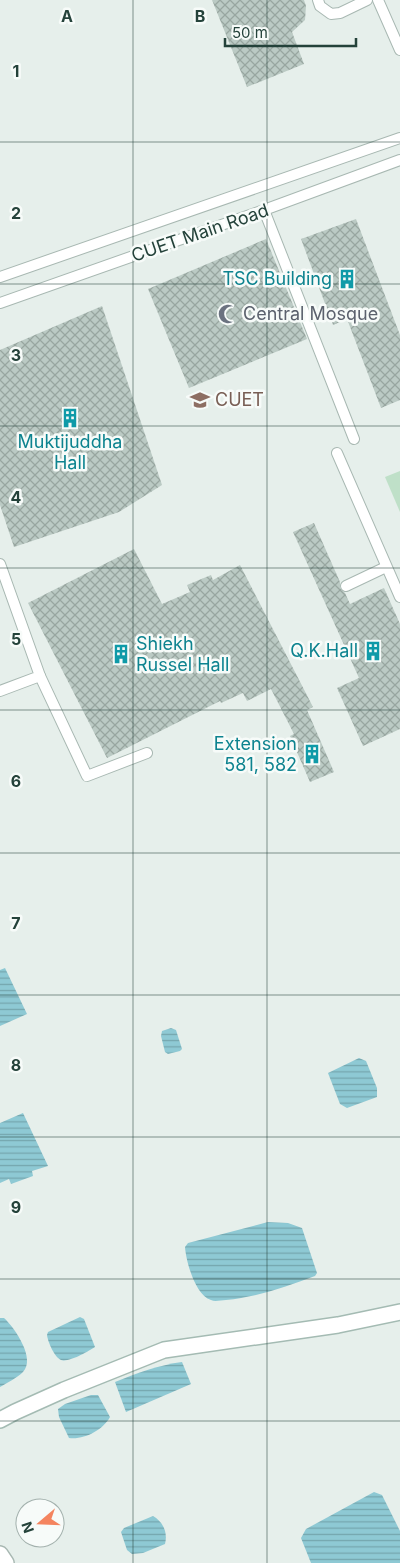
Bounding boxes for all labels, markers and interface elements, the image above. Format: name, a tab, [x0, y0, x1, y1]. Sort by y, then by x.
text: A	[61, 6, 73, 26]
text: B	[195, 6, 205, 26]
scale bar	[225, 15, 356, 47]
text: 50 m	[232, 23, 268, 42]
text: 1	[13, 61, 19, 81]
street label: CUET Main Road	[128, 199, 271, 266]
text: 2	[11, 203, 21, 223]
place label: TSC Building	[222, 268, 332, 289]
building icon: TSC Building	[336, 268, 358, 290]
mosque icon: Central Mosque	[217, 303, 239, 325]
place label: Central Mosque	[243, 303, 378, 324]
text: 3	[11, 345, 21, 365]
school or university icon: CUET	[189, 389, 211, 411]
place label: CUET	[215, 389, 264, 410]
building icon: Muktijuddha Hall	[59, 407, 81, 429]
place label: Muktijuddha Hall	[18, 431, 122, 473]
text: 4	[11, 487, 22, 507]
text: 5	[11, 629, 21, 649]
place label: Shiekh Russel Hall	[136, 633, 229, 675]
place label: Q.K.Hall	[290, 640, 358, 661]
building icon: Q.K.Hall	[362, 640, 384, 662]
building icon: Shiekh Russel Hall	[110, 643, 132, 665]
place label: Extension 581, 582	[214, 733, 297, 775]
building icon: Extension 581, 582	[301, 743, 323, 765]
text: 6	[11, 771, 21, 791]
text: 7	[11, 913, 21, 933]
text: 8	[11, 1055, 21, 1075]
text: 9	[11, 1197, 21, 1217]
north arrow	[15, 1498, 65, 1548]
text: N	[17, 1520, 37, 1535]

